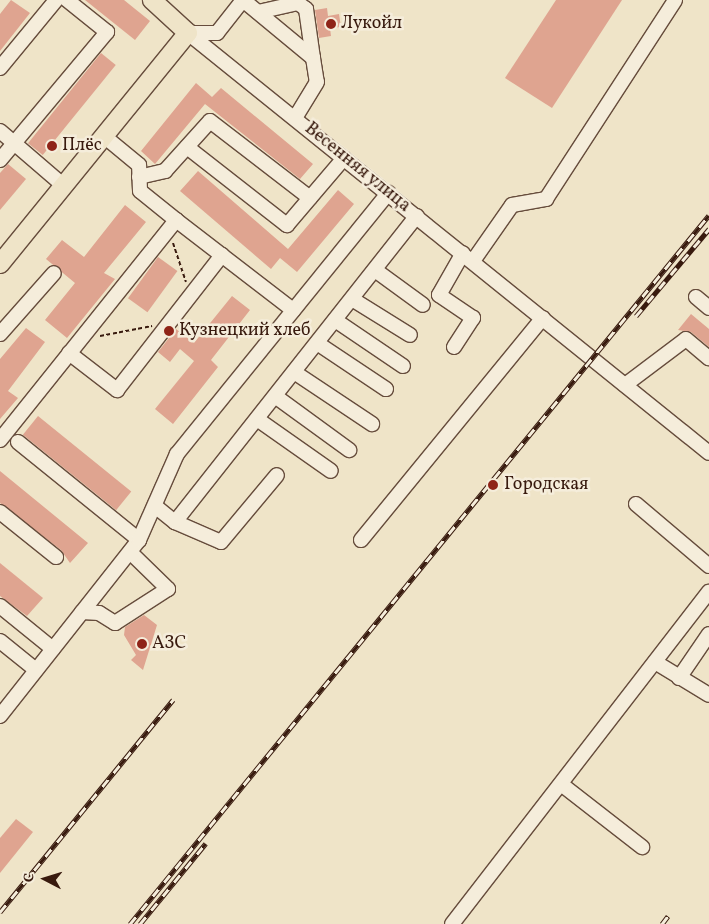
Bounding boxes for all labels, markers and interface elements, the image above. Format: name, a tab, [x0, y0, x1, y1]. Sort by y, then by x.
place label: Лукойл	[341, 13, 402, 35]
marker: Лукойл	[325, 18, 337, 30]
street label: Весенняя улица	[299, 118, 415, 218]
place label: Плёс	[62, 135, 102, 157]
marker: Плёс	[46, 140, 58, 152]
place label: Кузнецкий хлеб	[179, 320, 311, 342]
marker: Кузнецкий хлеб	[163, 325, 175, 337]
place label: Городская	[504, 474, 588, 496]
marker: Городская	[486, 478, 500, 492]
place label: АЗС	[152, 633, 186, 655]
marker: АЗС	[136, 638, 148, 650]
north arrow	[20, 854, 70, 904]
text: С	[20, 872, 39, 883]

